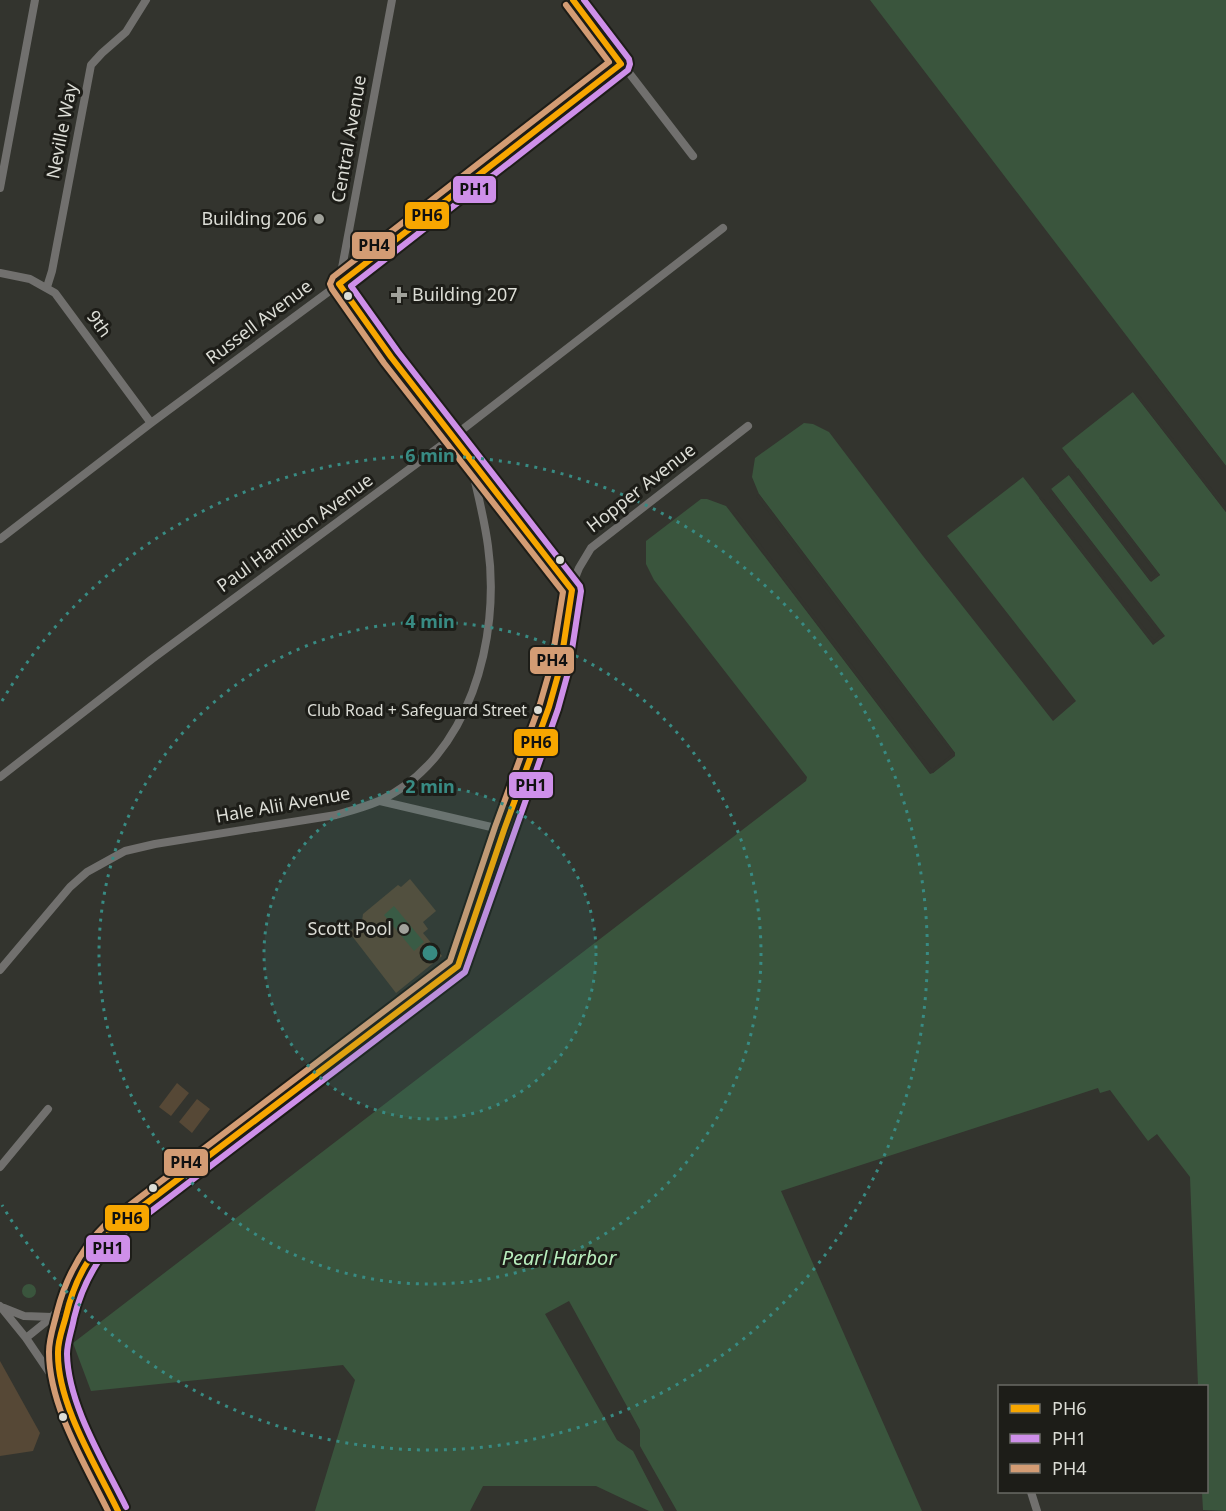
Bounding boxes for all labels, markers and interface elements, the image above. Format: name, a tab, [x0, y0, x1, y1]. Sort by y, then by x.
street label: Central Avenue	[325, 73, 371, 204]
street label: Neville Way	[40, 80, 82, 181]
line badge: PH1	[452, 175, 497, 204]
text: PH1	[459, 178, 491, 200]
line badge: PH6	[404, 201, 450, 230]
text: PH6	[411, 204, 443, 226]
place label: Building 206	[201, 206, 307, 230]
marker: Building 206	[312, 212, 326, 226]
line badge: PH4	[351, 231, 396, 260]
text: PH4	[358, 234, 390, 256]
street label: Russell Avenue	[201, 273, 316, 369]
place label: Building 207	[412, 282, 518, 306]
marker: Building 207	[390, 286, 408, 304]
unlabelled marker	[342, 290, 354, 302]
street label: 9th	[82, 305, 118, 342]
street label: Hopper Avenue	[581, 437, 700, 537]
text: 6 min	[405, 443, 455, 467]
street label: Paul Hamilton Avenue	[212, 467, 377, 597]
unlabelled marker	[554, 554, 566, 566]
text: 4 min	[405, 609, 455, 633]
line badge: PH4	[529, 646, 575, 675]
text: PH4	[536, 649, 568, 671]
place label: Club Road + Safeguard Street	[307, 699, 527, 721]
marker: Club Road + Safeguard Street	[532, 704, 544, 716]
line badge: PH6	[513, 728, 559, 757]
text: PH6	[520, 731, 552, 753]
line badge: PH1	[508, 771, 554, 799]
text: 2 min	[405, 774, 455, 798]
text: PH1	[515, 774, 547, 796]
street label: Hale Alii Avenue	[214, 780, 352, 828]
place label: Scott Pool	[308, 916, 392, 940]
marker: Scott Pool	[397, 922, 411, 936]
centre of rings	[420, 943, 440, 963]
line badge: PH4	[163, 1148, 209, 1177]
text: PH4	[170, 1151, 202, 1173]
unlabelled marker	[147, 1182, 159, 1194]
line badge: PH6	[104, 1204, 150, 1232]
text: PH6	[111, 1207, 143, 1229]
line badge: PH1	[85, 1234, 131, 1263]
text: PH1	[92, 1237, 124, 1259]
water label: Pearl Harbor	[502, 1244, 617, 1271]
legend	[998, 1385, 1208, 1493]
text: PH6	[1052, 1396, 1087, 1420]
unlabelled marker	[57, 1411, 69, 1423]
text: PH1	[1052, 1426, 1087, 1450]
text: PH4	[1052, 1456, 1087, 1480]

